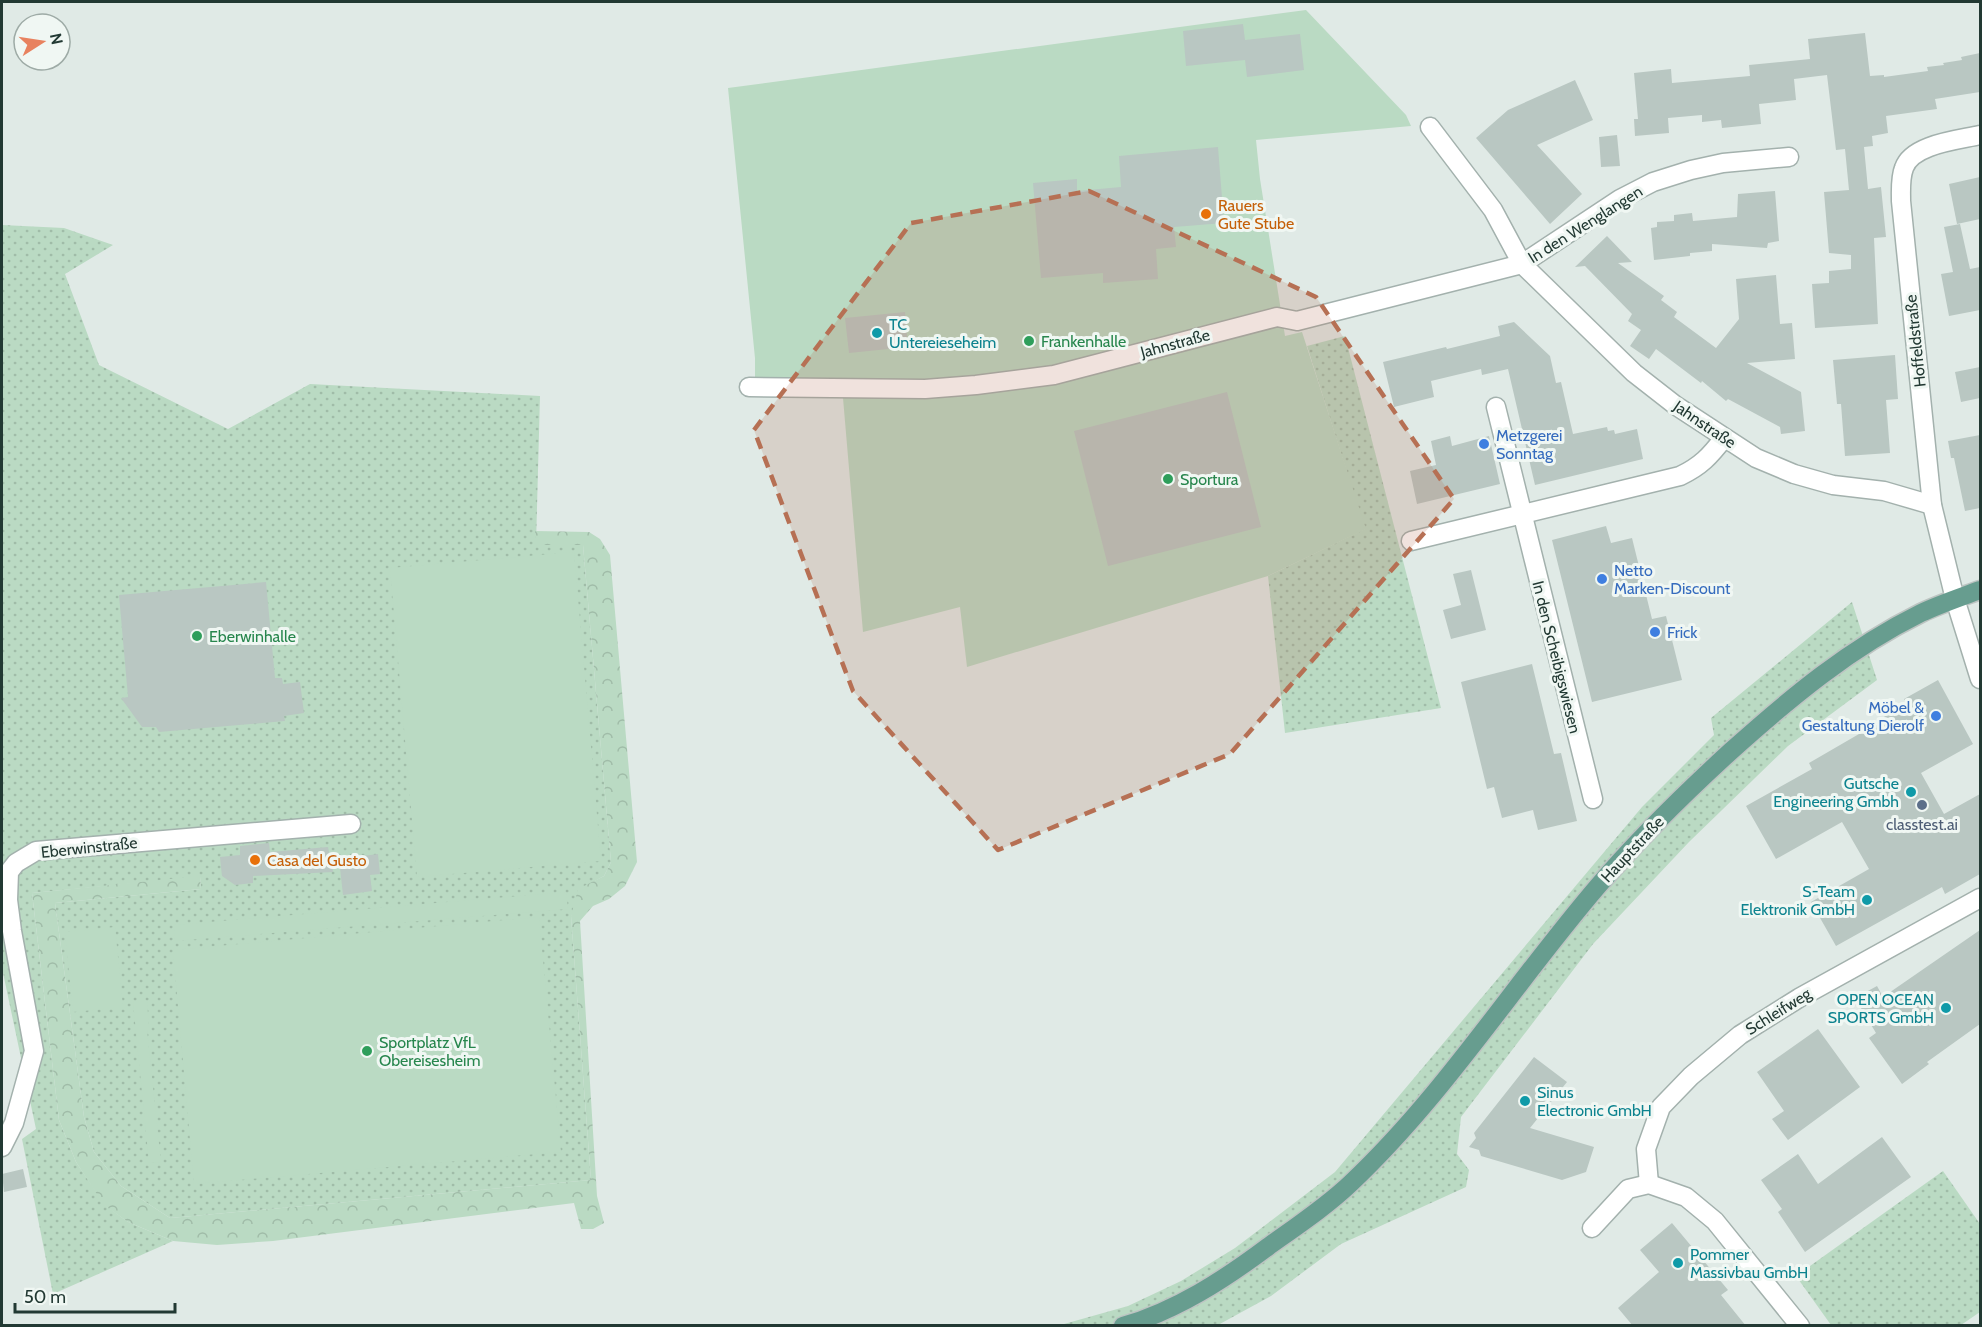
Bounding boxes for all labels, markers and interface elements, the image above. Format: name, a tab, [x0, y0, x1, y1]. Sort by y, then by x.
north arrow	[12, 12, 72, 72]
text: N	[46, 31, 67, 46]
street label: In den Wenglangen	[1525, 182, 1646, 267]
place label: Rauers Gute Stube	[1218, 196, 1294, 233]
marker: Rauers Gute Stube	[1199, 207, 1213, 221]
street label: Hoffeldstraße	[1901, 294, 1930, 388]
place label: TC Untereieseheim	[889, 315, 996, 352]
street label: Jahnstraße	[1137, 325, 1212, 362]
marker: TC Untereieseheim	[870, 326, 884, 340]
place label: Frankenhalle	[1041, 332, 1126, 351]
marker: Frankenhalle	[1022, 334, 1036, 348]
street label: Jahnstraße	[1669, 396, 1740, 452]
place label: Metzgerei Sonntag	[1496, 426, 1562, 463]
marker: Metzgerei Sonntag	[1477, 437, 1491, 451]
place label: Sportura	[1180, 470, 1239, 489]
marker: Sportura	[1161, 472, 1175, 486]
place label: Netto Marken-Discount	[1614, 561, 1731, 598]
marker: Netto Marken-Discount	[1595, 572, 1609, 586]
street label: In den Scheibigswiesen	[1528, 579, 1585, 736]
place label: Frick	[1667, 623, 1698, 642]
marker: Frick	[1648, 625, 1662, 639]
place label: Eberwinhalle	[209, 627, 296, 646]
marker: Eberwinhalle	[190, 629, 204, 643]
place label: Möbel & Gestaltung Dierolf	[1802, 698, 1925, 735]
marker: Möbel & Gestaltung Dierolf	[1929, 709, 1943, 723]
place label: Gutsche Engineering Gmbh	[1773, 774, 1899, 811]
marker: Gutsche Engineering Gmbh	[1904, 785, 1918, 799]
marker: classtest.ai	[1915, 798, 1929, 812]
street label: Hauptstraße	[1597, 812, 1668, 886]
place label: classtest.ai	[1886, 815, 1958, 834]
street label: Eberwinstraße	[40, 833, 138, 862]
place label: Casa del Gusto	[267, 851, 367, 870]
marker: Casa del Gusto	[248, 853, 262, 867]
place label: S-Team Elektronik GmbH	[1740, 882, 1855, 919]
marker: S-Team Elektronik GmbH	[1860, 893, 1874, 907]
street label: Schleifweg	[1742, 983, 1815, 1039]
place label: OPEN OCEAN SPORTS GmbH	[1828, 990, 1934, 1027]
marker: OPEN OCEAN SPORTS GmbH	[1939, 1001, 1953, 1015]
place label: Sportplatz VfL Obereisesheim	[379, 1033, 480, 1070]
marker: Sportplatz VfL Obereisesheim	[360, 1044, 374, 1058]
place label: Sinus Electronic GmbH	[1537, 1083, 1652, 1120]
marker: Sinus Electronic GmbH	[1518, 1094, 1532, 1108]
place label: Pommer Massivbau GmbH	[1690, 1245, 1808, 1282]
marker: Pommer Massivbau GmbH	[1671, 1256, 1685, 1270]
scale bar	[15, 1276, 176, 1314]
text: 50 m	[24, 1286, 66, 1308]

